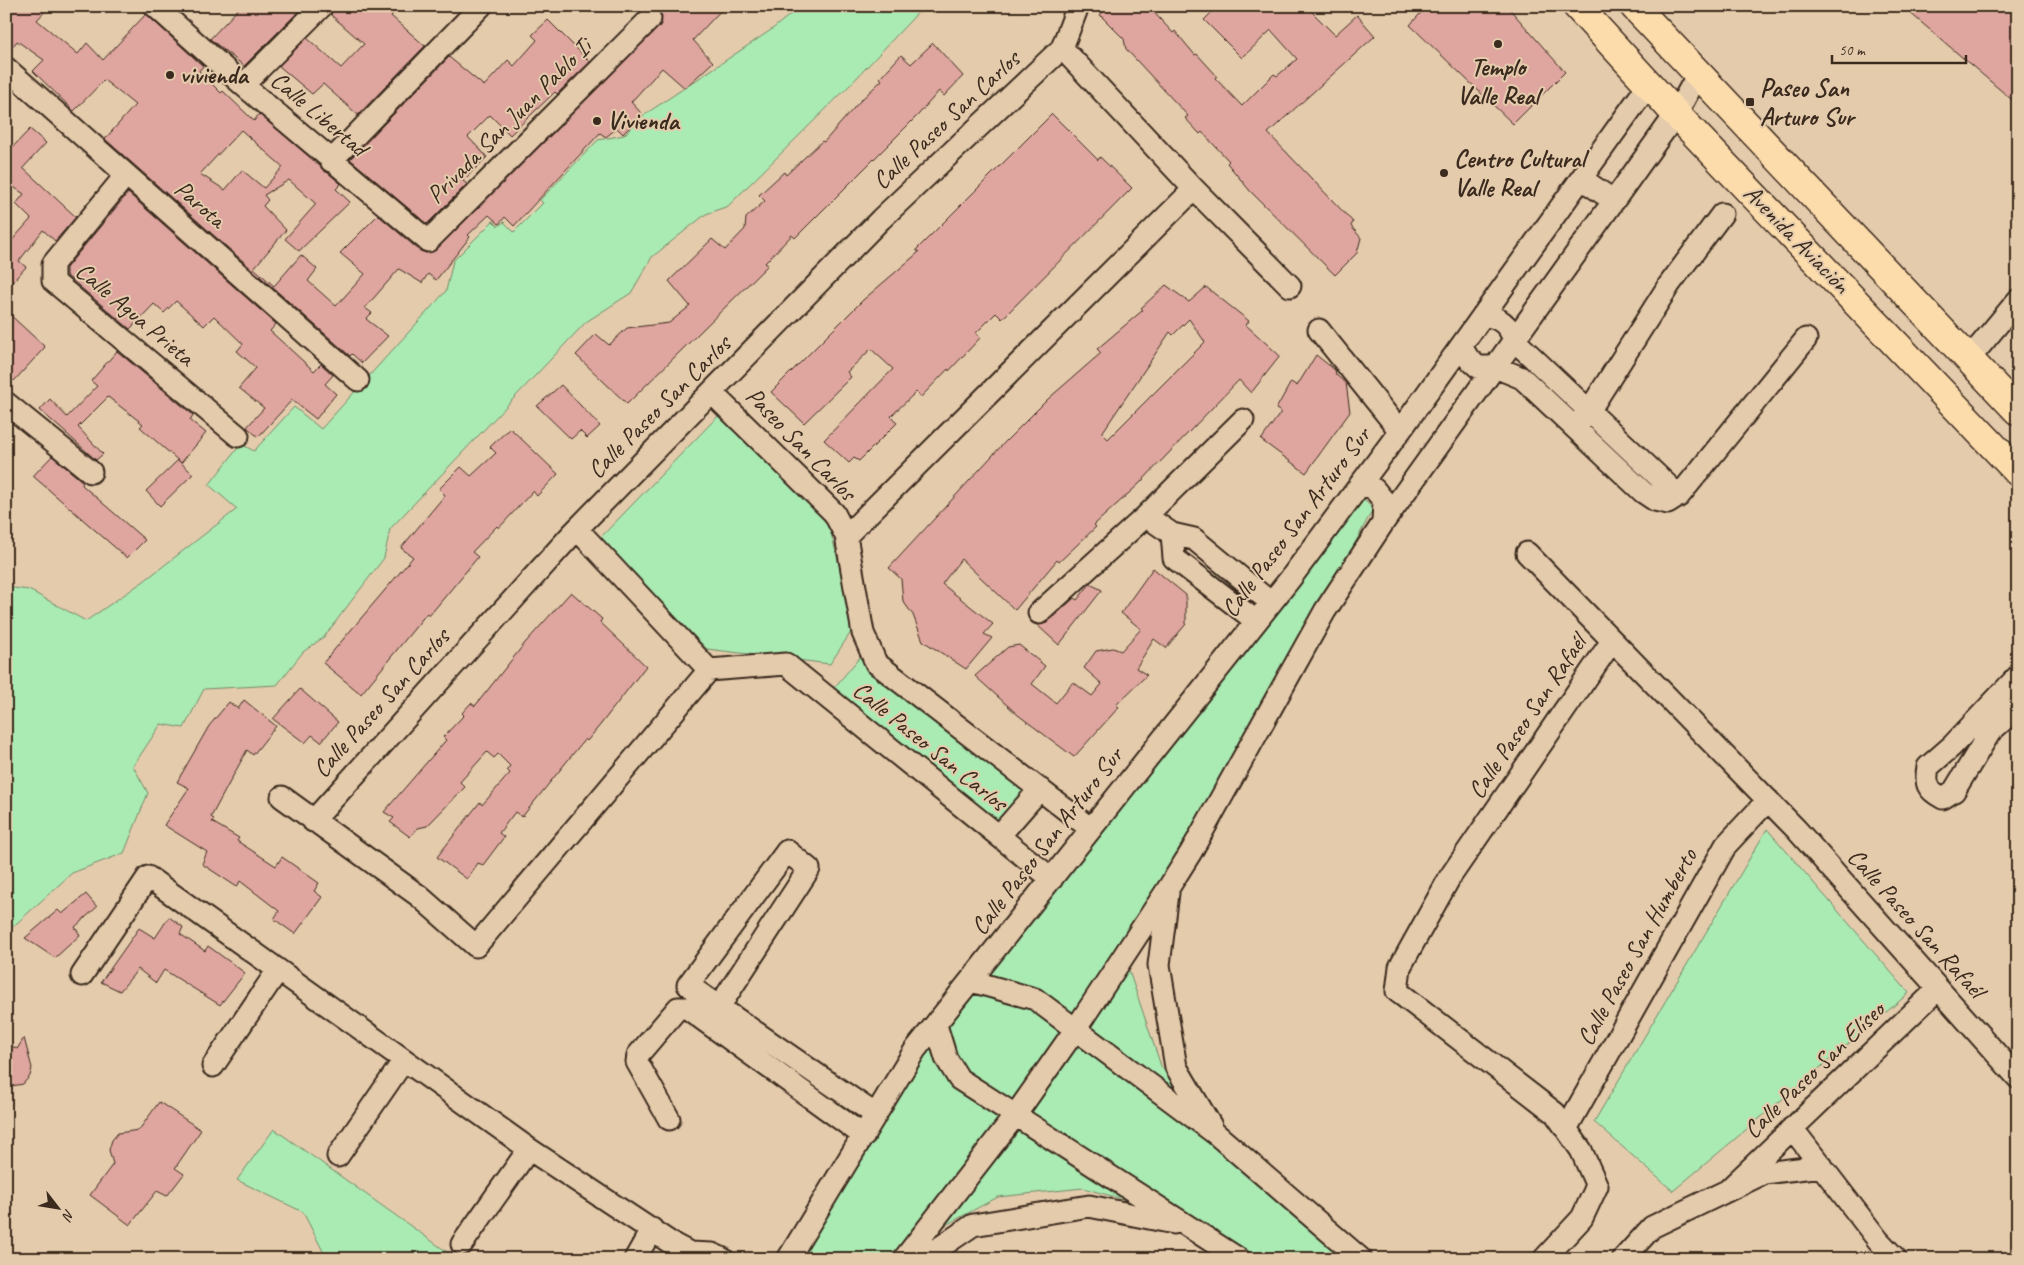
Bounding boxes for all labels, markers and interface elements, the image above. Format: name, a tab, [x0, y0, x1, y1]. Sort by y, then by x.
street label: Privada San Juan Pablo Ii	[420, 29, 601, 210]
scale bar	[1832, 32, 1965, 64]
marker: Templo Valle Real	[1492, 38, 1504, 50]
text: 50 m	[1839, 41, 1866, 60]
street label: Calle Paseo San Carlos	[866, 42, 1028, 196]
place label: Templo Valle Real	[1457, 51, 1543, 112]
place label: vivienda	[180, 59, 249, 91]
street label: Calle Libertad	[264, 64, 376, 166]
marker: vivienda	[164, 69, 176, 81]
place label: Paseo San Arturo Sur	[1760, 72, 1857, 133]
marker: Paseo San Arturo Sur	[1744, 96, 1756, 108]
place label: Vivienda	[607, 105, 680, 137]
marker: Vivienda	[591, 115, 603, 127]
place label: Centro Cultural Valle Real	[1454, 143, 1590, 204]
marker: Centro Cultural Valle Real	[1438, 167, 1450, 179]
street label: Parota	[168, 173, 234, 237]
street label: Avenida Aviación	[1737, 178, 1858, 301]
street label: Calle Agua Prieta	[69, 255, 203, 374]
street label: Calle Paseo San Carlos	[581, 327, 739, 485]
street label: Paseo San Carlos	[739, 380, 865, 509]
street label: Calle Paseo San Arturo Sur	[1214, 419, 1379, 623]
street label: Calle Paseo San Carlos	[306, 620, 458, 784]
street label: Calle Paseo San Rafaél	[1461, 625, 1596, 805]
street label: Calle Paseo San Carlos	[846, 674, 1016, 820]
street label: Calle Paseo San Arturo Sur	[964, 739, 1132, 941]
street label: Calle Paseo San Humberto	[1570, 842, 1705, 1051]
street label: Calle Paseo San Rafaél	[1840, 842, 1995, 1008]
street label: Calle Paseo San Elíseo	[1737, 992, 1894, 1145]
north arrow	[32, 1182, 82, 1232]
text: N	[58, 1206, 78, 1225]

